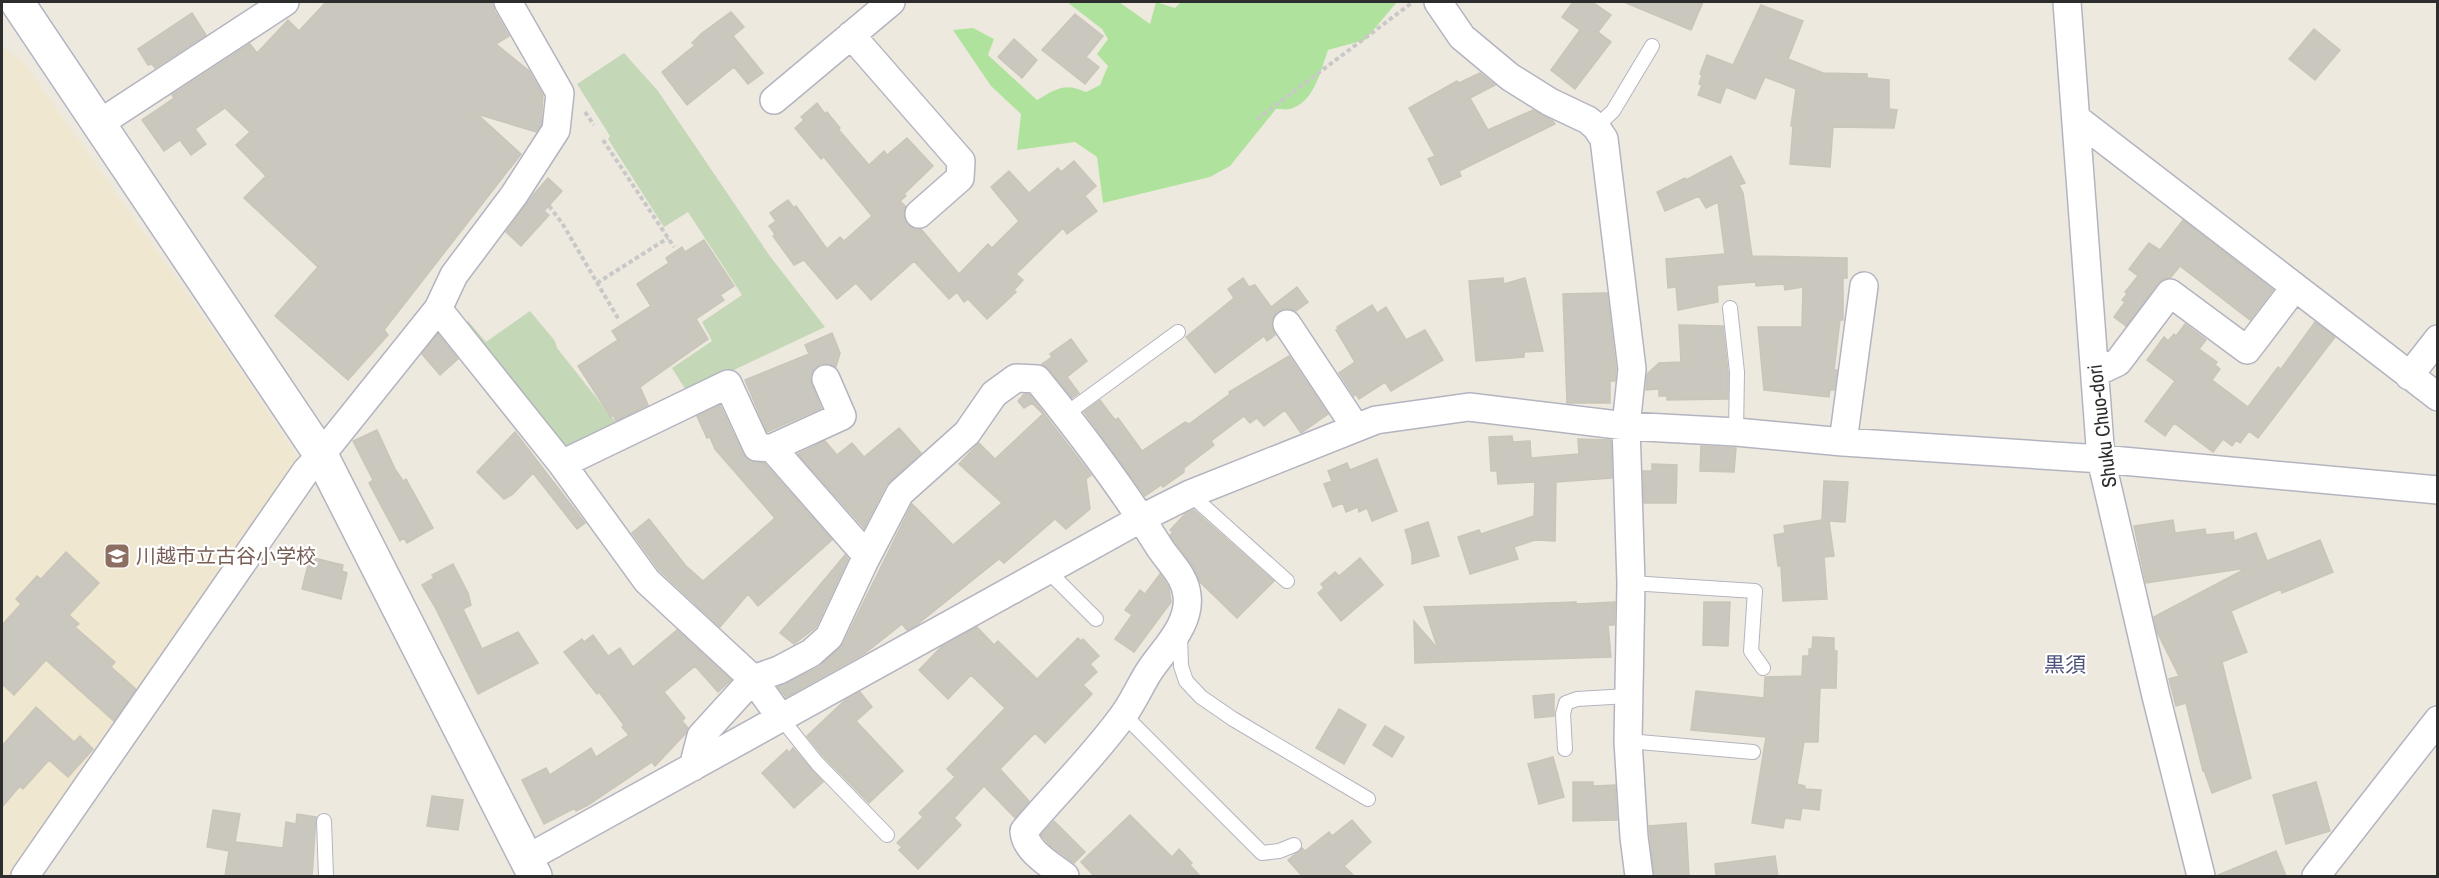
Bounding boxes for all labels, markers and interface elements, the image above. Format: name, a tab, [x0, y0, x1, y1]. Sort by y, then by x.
street label: Shuku Chuo-dori	[2081, 363, 2122, 489]
school or university icon: 川越市立古谷小学校	[102, 541, 132, 571]
place label: 川越市立古谷小学校	[136, 542, 316, 569]
district label: 黒須	[2044, 650, 2086, 679]

